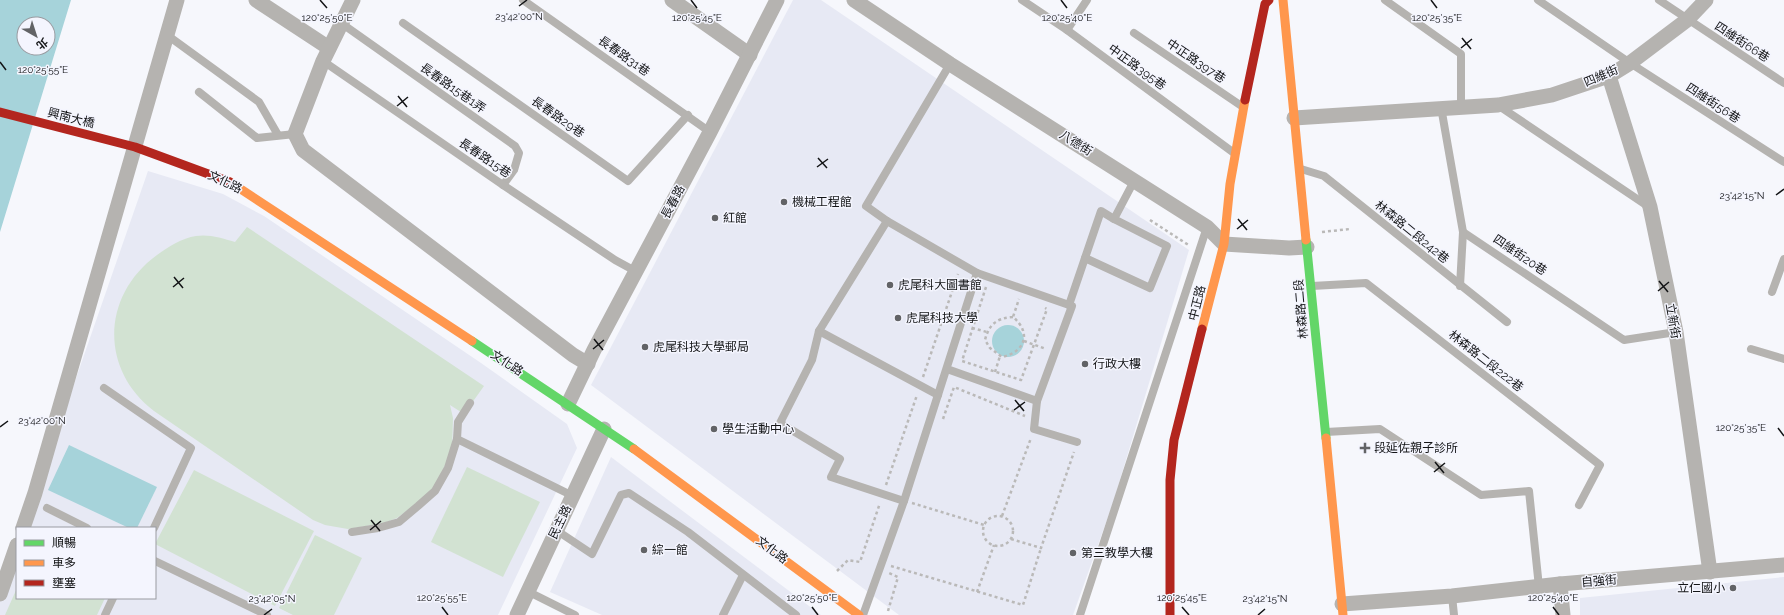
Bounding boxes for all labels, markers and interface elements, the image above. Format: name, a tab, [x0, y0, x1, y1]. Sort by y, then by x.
text: 23°42'00"N	[495, 11, 543, 22]
text: 120°25'50"E	[301, 12, 353, 23]
text: 120°25'45"E	[672, 12, 722, 23]
text: 120°25'40"E	[1042, 12, 1092, 23]
text: 120°25'35"E	[1412, 12, 1462, 23]
north arrow	[16, 16, 56, 56]
street label: 四維街66巷	[1712, 19, 1772, 65]
street label: 長春路31巷	[596, 33, 652, 79]
text: 北	[34, 35, 50, 52]
street label: 中正路397巷	[1164, 36, 1228, 86]
street label: 中正路395巷	[1105, 41, 1169, 93]
street label: 長春路15巷1弄	[418, 60, 488, 116]
street label: 四維街	[1582, 63, 1620, 89]
text: 120°25'55"E	[18, 64, 68, 75]
street label: 四維街56巷	[1683, 80, 1743, 126]
street label: 長春路29巷	[529, 94, 587, 140]
street label: 興南大橋	[46, 105, 96, 131]
street label: 八德街	[1057, 128, 1095, 158]
street label: 長春路15巷	[456, 136, 514, 180]
street label: 文化路	[206, 168, 244, 196]
street label: 長春路	[658, 183, 688, 221]
text: 23°42'15"N	[1719, 190, 1765, 201]
place label: 機械工程館	[792, 195, 852, 209]
marker: 機械工程館	[779, 197, 789, 207]
street label: 林森路二段242巷	[1372, 198, 1452, 266]
place label: 紅館	[723, 211, 747, 225]
marker: 紅館	[710, 213, 720, 223]
street label: 四維街20巷	[1491, 232, 1549, 278]
place label: 虎尾科大圖書館	[898, 278, 982, 292]
street label: 林森路二段	[1291, 278, 1311, 340]
marker: 虎尾科大圖書館	[885, 280, 895, 290]
street label: 中正路	[1186, 284, 1208, 322]
street label: 立新街	[1663, 302, 1683, 340]
place label: 虎尾科技大學	[906, 311, 978, 325]
marker: 虎尾科技大學	[893, 313, 903, 323]
street label: 林森路二段222巷	[1446, 328, 1526, 394]
place label: 虎尾科技大學郵局	[653, 340, 749, 354]
marker: 虎尾科技大學郵局	[640, 342, 650, 352]
street label: 文化路	[488, 347, 526, 379]
place label: 行政大樓	[1093, 357, 1141, 371]
marker: 行政大樓	[1080, 359, 1090, 369]
text: 23°42'00"N	[18, 415, 66, 426]
place label: 學生活動中心	[722, 422, 794, 436]
text: 120°25'35"E	[1716, 422, 1766, 433]
marker: 學生活動中心	[709, 424, 719, 434]
place label: 段延佐親子診所	[1374, 441, 1458, 455]
marker: 段延佐親子診所	[1359, 442, 1371, 454]
street label: 民主路	[546, 503, 574, 541]
legend	[16, 527, 156, 599]
street label: 文化路	[753, 534, 791, 566]
text: 順暢	[52, 536, 76, 550]
place label: 綜一館	[652, 543, 688, 557]
marker: 綜一館	[639, 545, 649, 555]
place label: 第三教學大樓	[1081, 546, 1153, 560]
marker: 第三教學大樓	[1068, 548, 1078, 558]
text: 車多	[52, 556, 76, 570]
street label: 自強街	[1580, 572, 1618, 590]
text: 壅塞	[52, 576, 76, 590]
place label: 立仁國小	[1677, 581, 1725, 595]
marker: 立仁國小	[1728, 583, 1738, 593]
text: 120°25'55"E	[417, 592, 467, 603]
text: 120°25'50"E	[786, 592, 838, 603]
text: 120°25'45"E	[1157, 592, 1207, 603]
text: 120°25'40"E	[1528, 592, 1578, 603]
text: 23°42'05"N	[249, 593, 295, 604]
text: 23°42'15"N	[1242, 593, 1288, 604]

